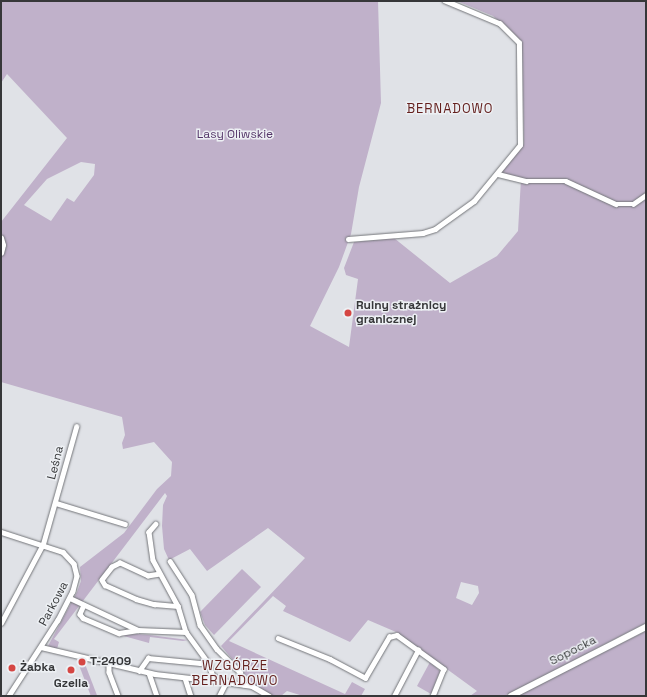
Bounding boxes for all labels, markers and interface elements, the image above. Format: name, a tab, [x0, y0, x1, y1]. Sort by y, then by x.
district label: BERNADOWO	[406, 101, 494, 117]
park label: Lasy Oliwskie	[197, 128, 273, 142]
place label: Ruiny strażnicy granicznej	[356, 299, 446, 327]
marker: Ruiny strażnicy granicznej	[343, 308, 353, 318]
street label: Leśna	[45, 445, 67, 481]
street label: Parkowa	[36, 579, 72, 629]
street label: Sopocka	[547, 633, 599, 669]
place label: T-2409	[90, 655, 131, 669]
marker: T-2409	[77, 657, 87, 667]
district label: WZGÓRZE BERNADOWO	[191, 659, 279, 690]
place label: Żabka	[20, 661, 55, 675]
marker: Żabka	[7, 663, 17, 673]
marker: Gzella	[66, 665, 76, 675]
place label: Gzella	[54, 677, 88, 691]

